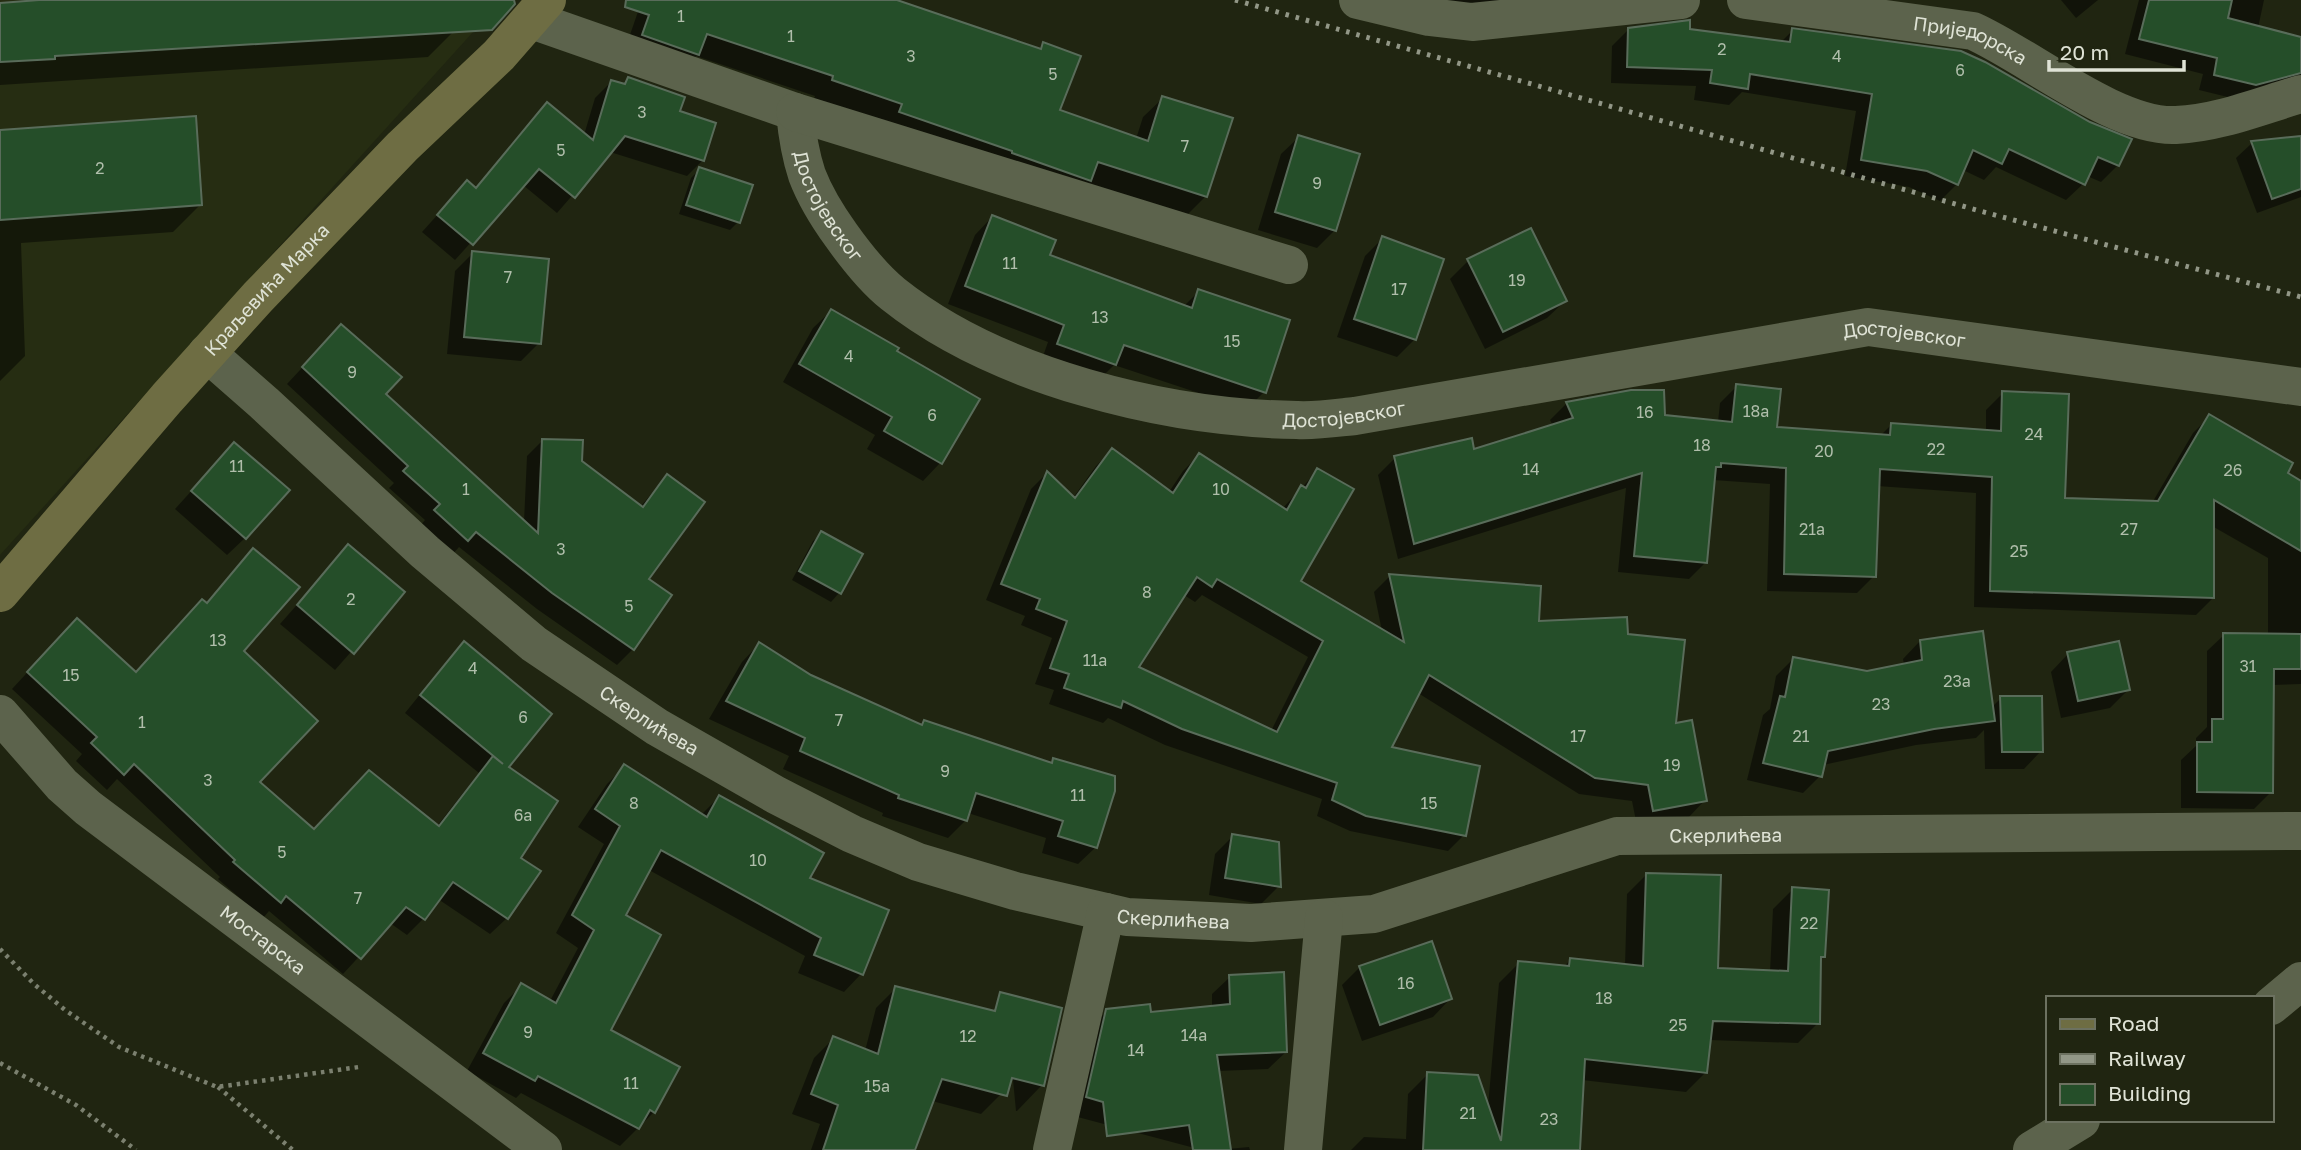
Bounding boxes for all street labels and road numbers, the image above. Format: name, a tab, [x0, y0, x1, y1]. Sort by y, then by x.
street label: Приједорска	[1912, 11, 2032, 69]
street label: Достојевског	[790, 148, 869, 266]
street label: Краљевића Марка	[199, 218, 334, 360]
street label: Достојевског	[1841, 315, 1967, 351]
street label: Достојевског	[1282, 395, 1407, 431]
street label: Скерлићева	[596, 680, 703, 760]
street label: Скерлићева	[1669, 823, 1782, 847]
street label: Мостарска	[216, 900, 311, 979]
street label: Скерлићева	[1115, 903, 1230, 933]

